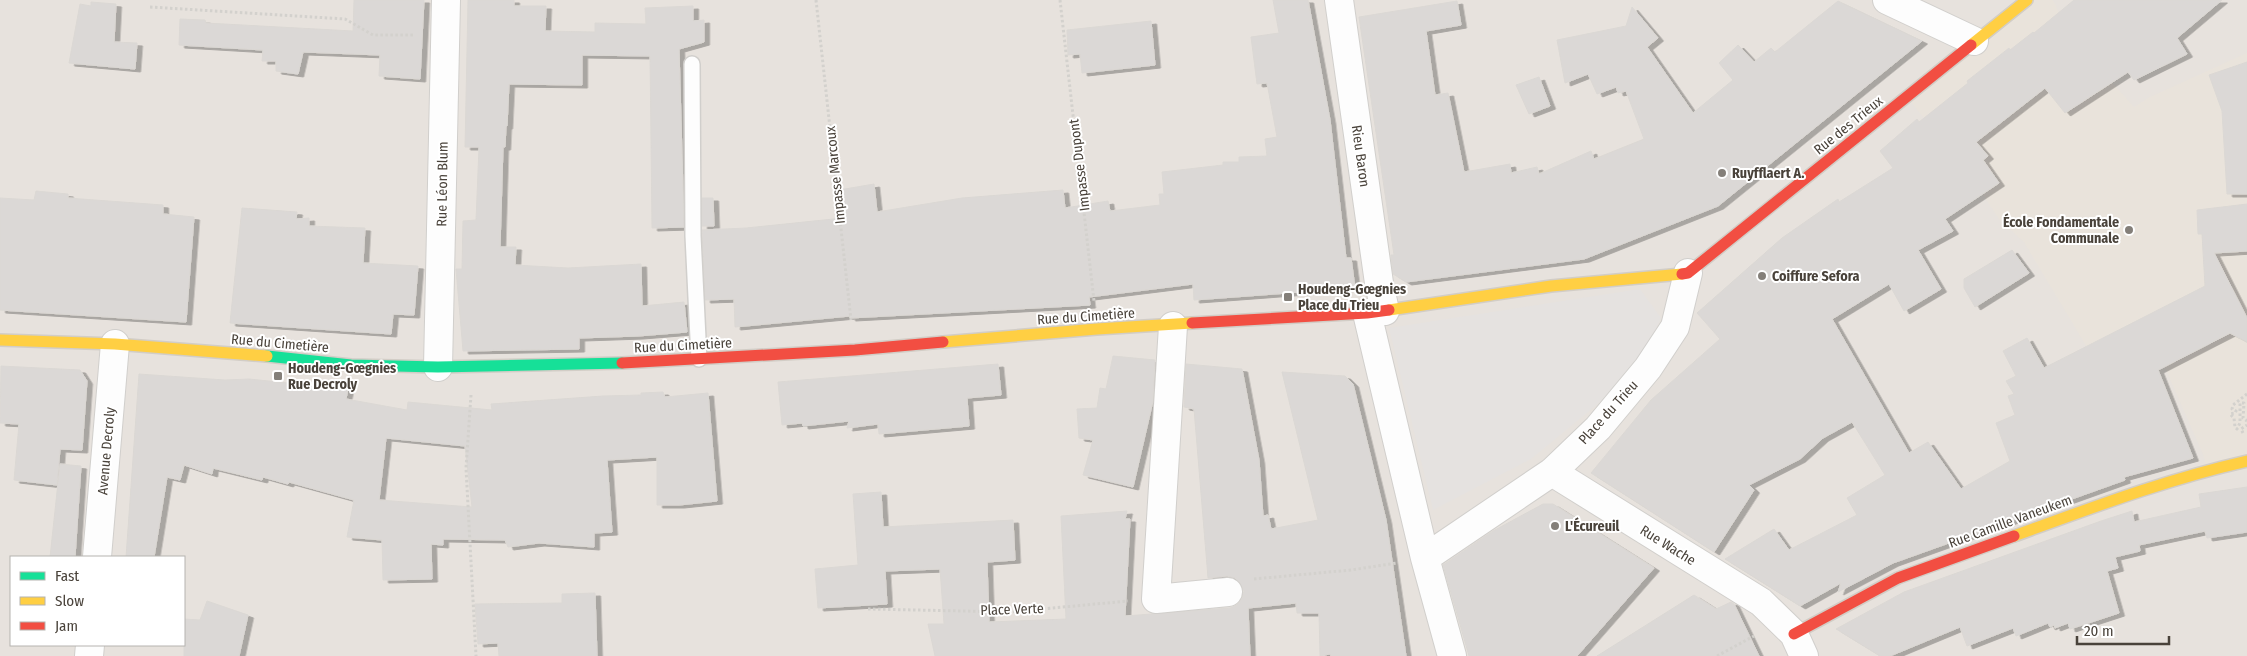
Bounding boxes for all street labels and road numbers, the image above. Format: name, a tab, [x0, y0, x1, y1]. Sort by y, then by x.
street label: Rue des Trieux	[1810, 92, 1887, 158]
street label: Impasse Dupont	[1065, 117, 1094, 212]
street label: Impasse Marcoux	[822, 124, 849, 225]
street label: Rieu Baron	[1348, 124, 1373, 188]
street label: Rue Léon Blum	[433, 141, 452, 227]
street label: Rue du Cimetière	[1037, 305, 1136, 328]
street label: Rue du Cimetière	[230, 331, 330, 356]
street label: Rue du Cimetière	[634, 334, 732, 357]
street label: Place du Trieu	[1575, 377, 1642, 448]
street label: Avenue Decroly	[94, 406, 119, 496]
street label: Rue Camille Vaneukem	[1946, 491, 2074, 552]
street label: Rue Wache	[1637, 522, 1699, 569]
street label: Place Verte	[980, 600, 1044, 619]

